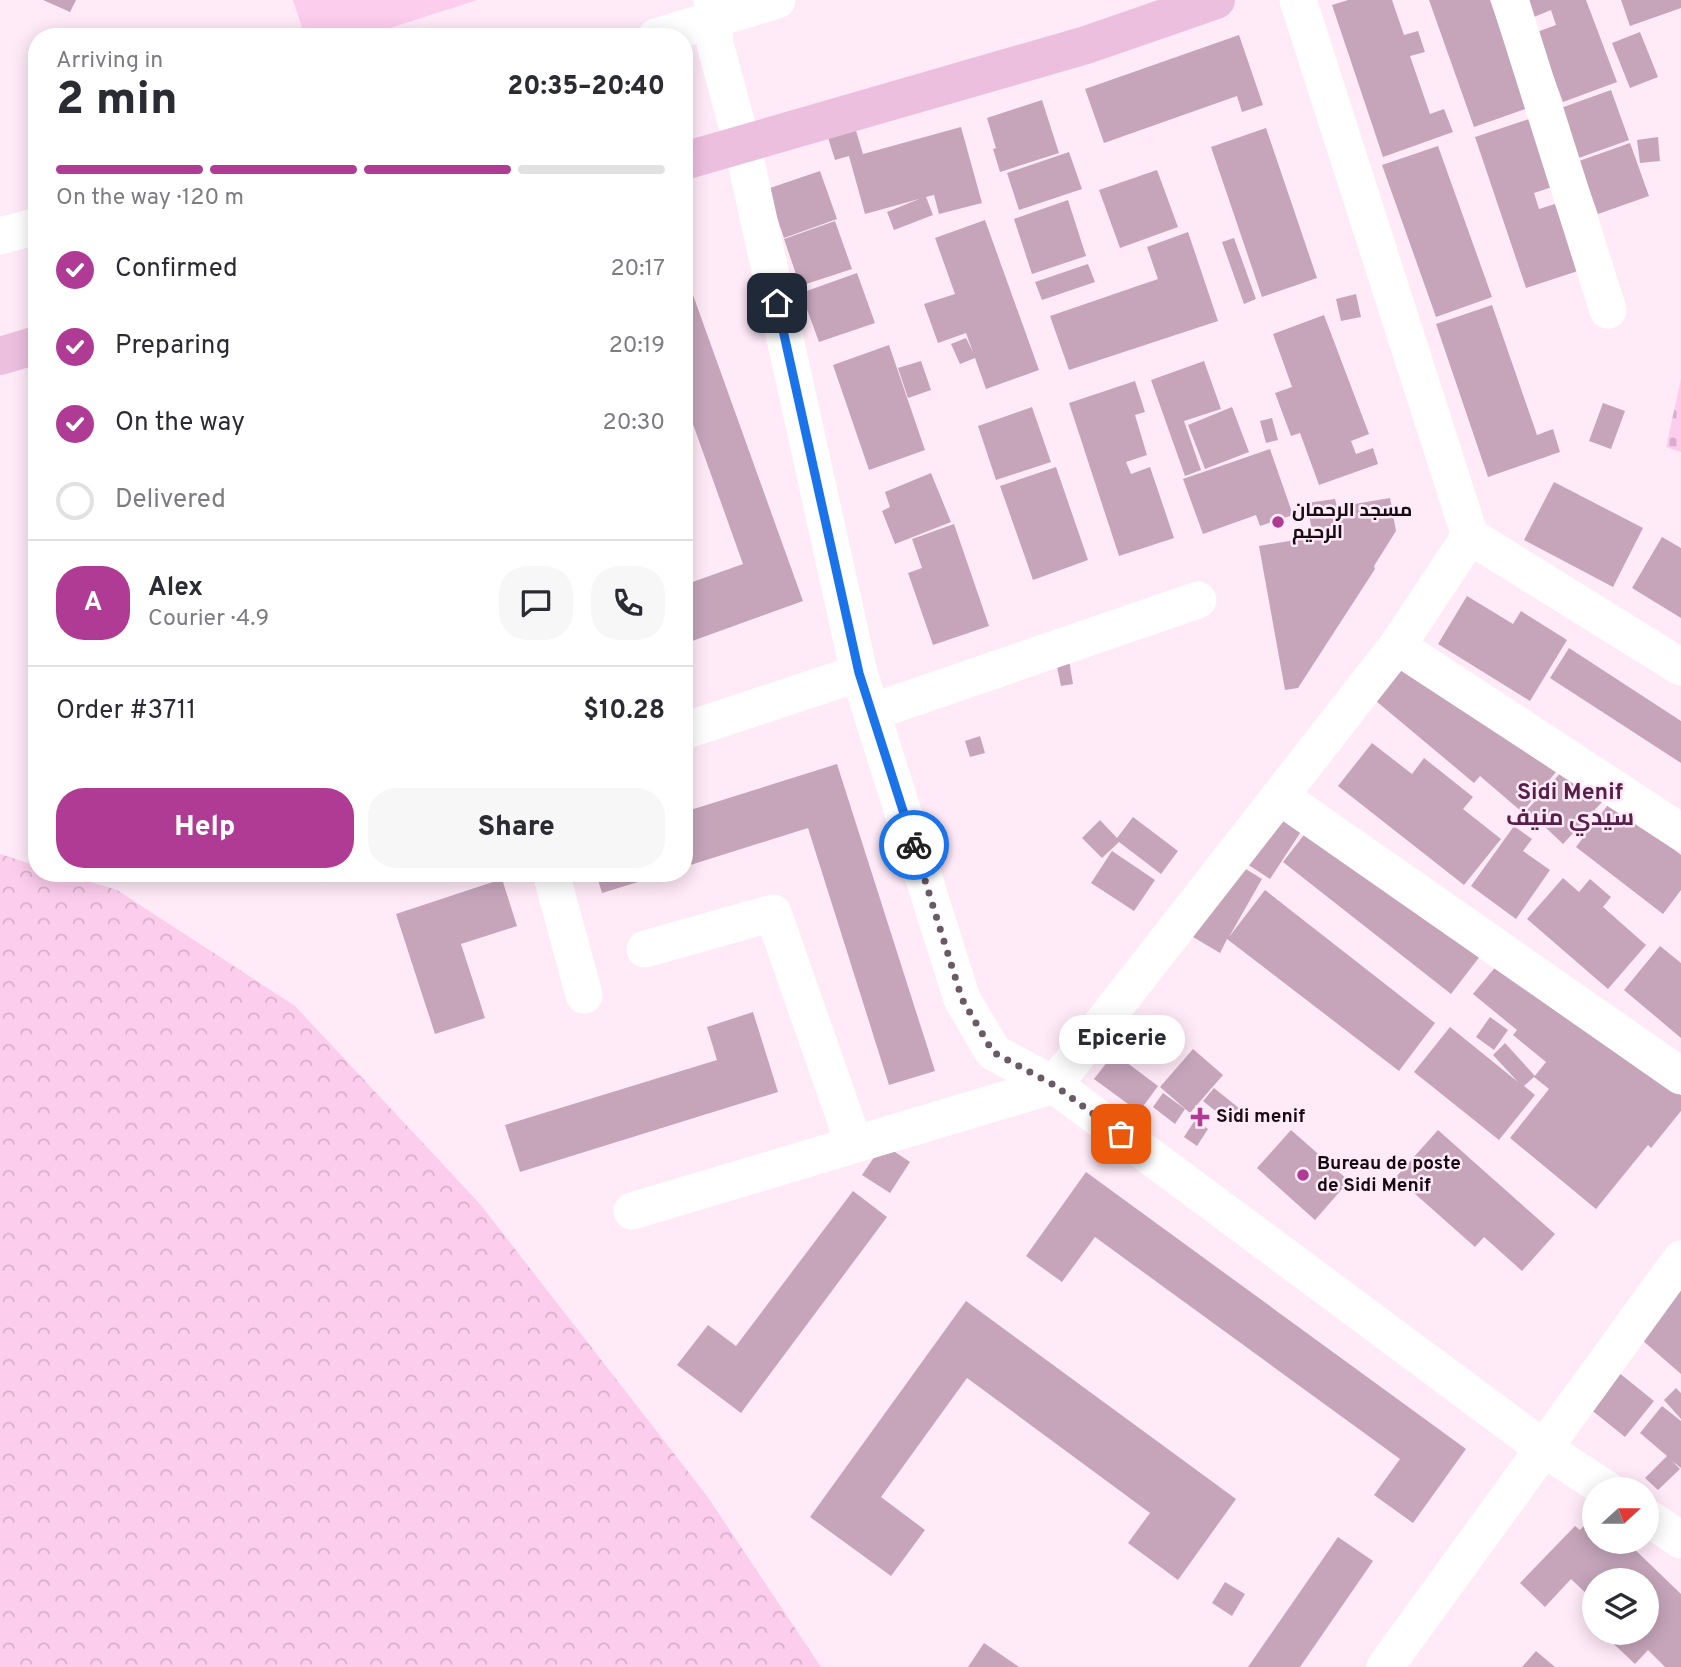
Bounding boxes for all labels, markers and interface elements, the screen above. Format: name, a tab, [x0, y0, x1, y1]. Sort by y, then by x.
text: Arriving in	[56, 47, 163, 76]
text: 20:35–20:40	[507, 71, 665, 104]
text: 2 min	[56, 72, 178, 131]
text: On the way · 120 m	[56, 184, 244, 213]
icon: check	[56, 251, 94, 289]
text: Confirmed	[115, 253, 238, 286]
text: 20:17	[610, 255, 665, 284]
pin	[747, 273, 807, 333]
icon: home	[758, 284, 796, 322]
icon: check	[56, 328, 94, 366]
text: Preparing	[115, 330, 230, 363]
text: 20:19	[609, 332, 665, 361]
icon: check	[56, 405, 94, 443]
text: On the way	[115, 407, 245, 440]
text: 20:30	[603, 409, 665, 438]
text: Delivered	[115, 484, 226, 517]
place label: مسجد الرحمان الرحيم	[1292, 499, 1412, 545]
marker: مسجد الرحمان الرحيم	[1270, 514, 1286, 530]
button: chat	[499, 566, 573, 640]
button: phone	[591, 566, 665, 640]
text: Alex	[148, 572, 203, 605]
text: A	[84, 587, 102, 620]
text: Courier · 4.9	[148, 605, 269, 634]
text: Order #3711	[56, 695, 196, 728]
text: $10.28	[583, 695, 665, 728]
district label: Sidi Menif سيدي منيف	[1506, 779, 1634, 836]
button: Help	[56, 788, 354, 868]
button: Share	[368, 788, 665, 868]
courier	[879, 810, 949, 880]
icon: bike	[895, 826, 933, 864]
callout: Epicerie	[1058, 1015, 1184, 1064]
text: Epicerie	[1077, 1025, 1167, 1054]
pin	[1091, 1104, 1151, 1164]
place label: Sidi menif	[1216, 1105, 1305, 1129]
marker: Sidi menif	[1190, 1107, 1210, 1127]
icon: bag	[1102, 1115, 1140, 1153]
place label: Bureau de poste de Sidi Menif	[1317, 1152, 1461, 1198]
marker: Bureau de poste de Sidi Menif	[1295, 1167, 1311, 1183]
north arrow	[1582, 1477, 1659, 1554]
map controls	[1582, 1477, 1659, 1645]
button: layers	[1582, 1568, 1659, 1645]

